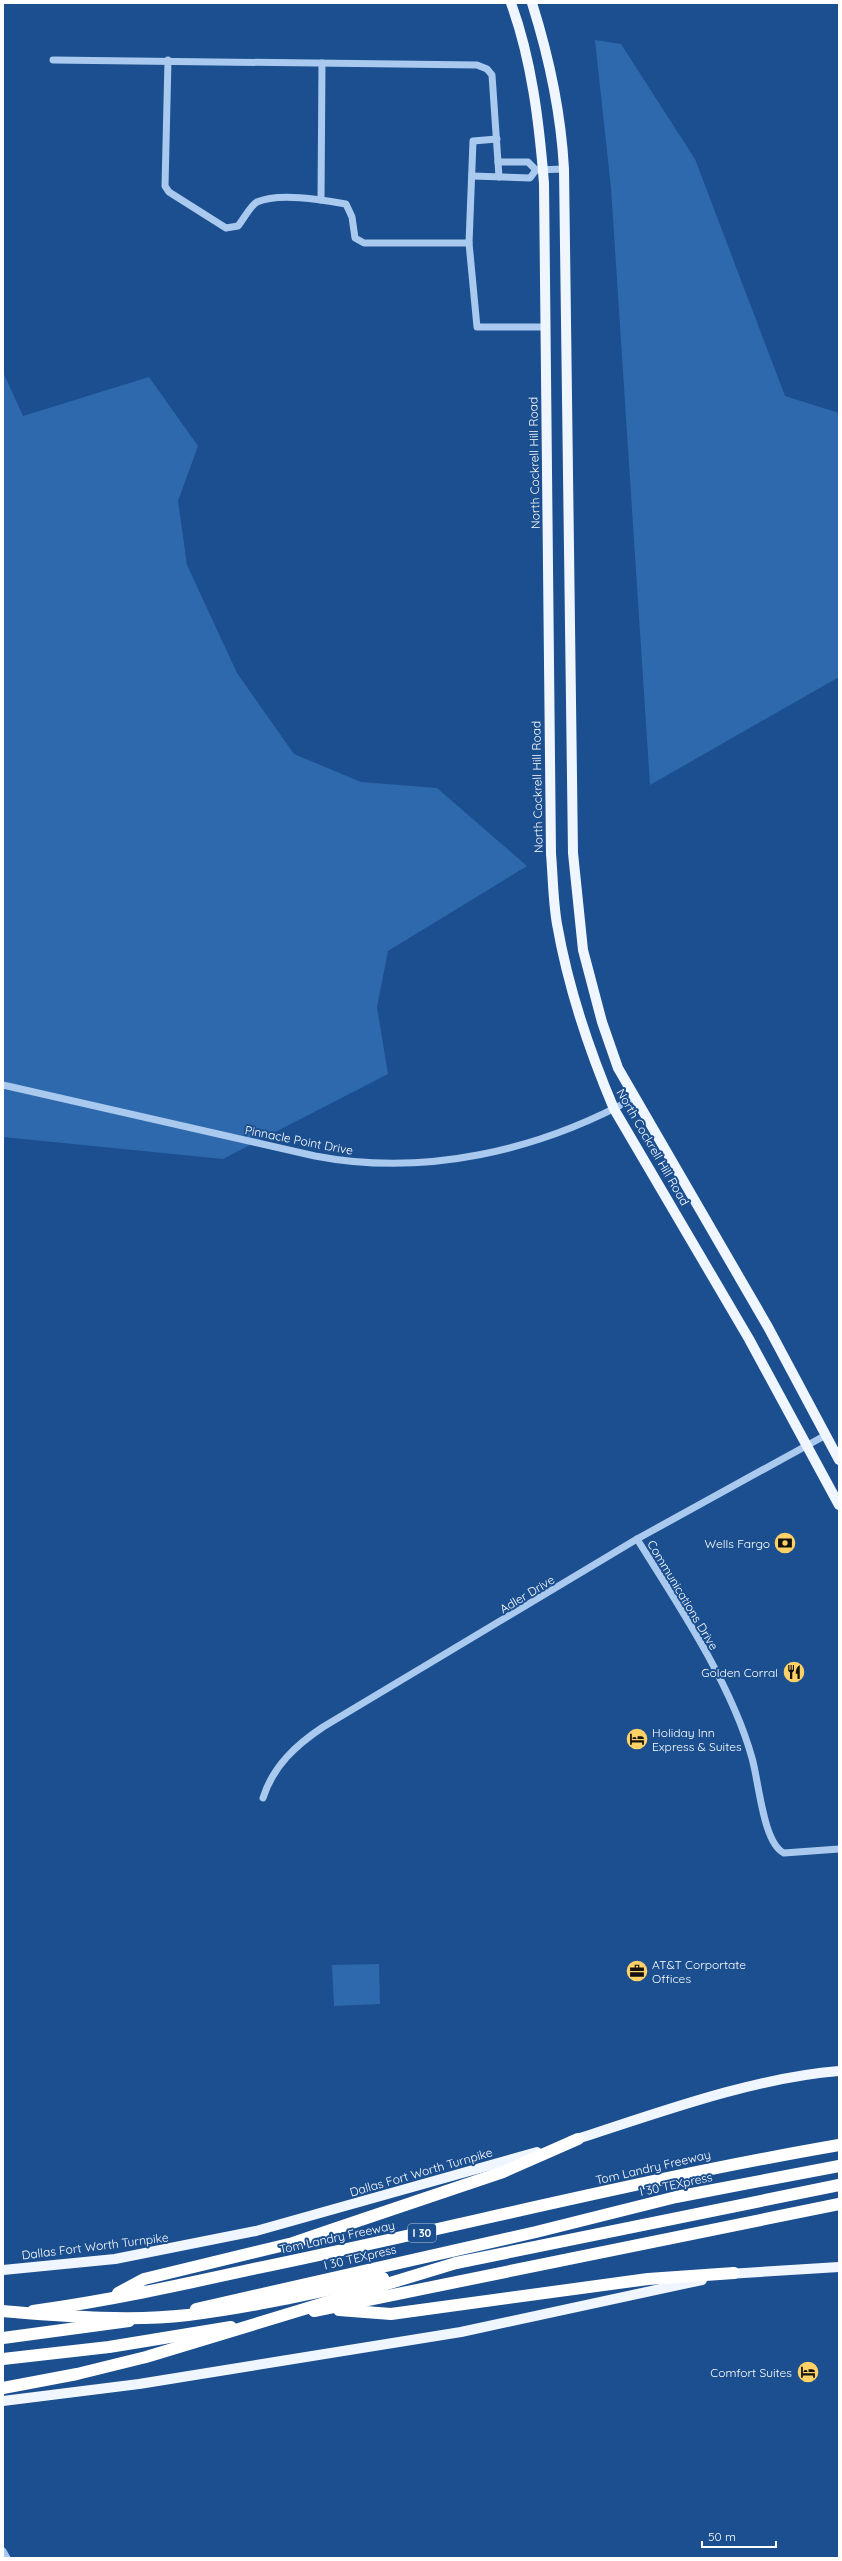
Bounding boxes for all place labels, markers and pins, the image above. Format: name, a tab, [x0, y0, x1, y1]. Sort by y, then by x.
bank icon: Wells Fargo	[772, 1530, 798, 1556]
place label: Wells Fargo	[705, 1536, 770, 1551]
restaurant icon: Golden Corral	[781, 1659, 807, 1685]
place label: Golden Corral	[701, 1665, 778, 1680]
place label: Holiday Inn Express & Suites	[652, 1725, 742, 1754]
hotel icon: Holiday Inn Express & Suites	[624, 1726, 650, 1752]
place label: AT&T Corportate Offices	[652, 1957, 746, 1986]
office icon: AT&T Corportate Offices	[624, 1958, 650, 1984]
hotel icon: Comfort Suites	[795, 2359, 821, 2385]
place label: Comfort Suites	[710, 2365, 792, 2380]

